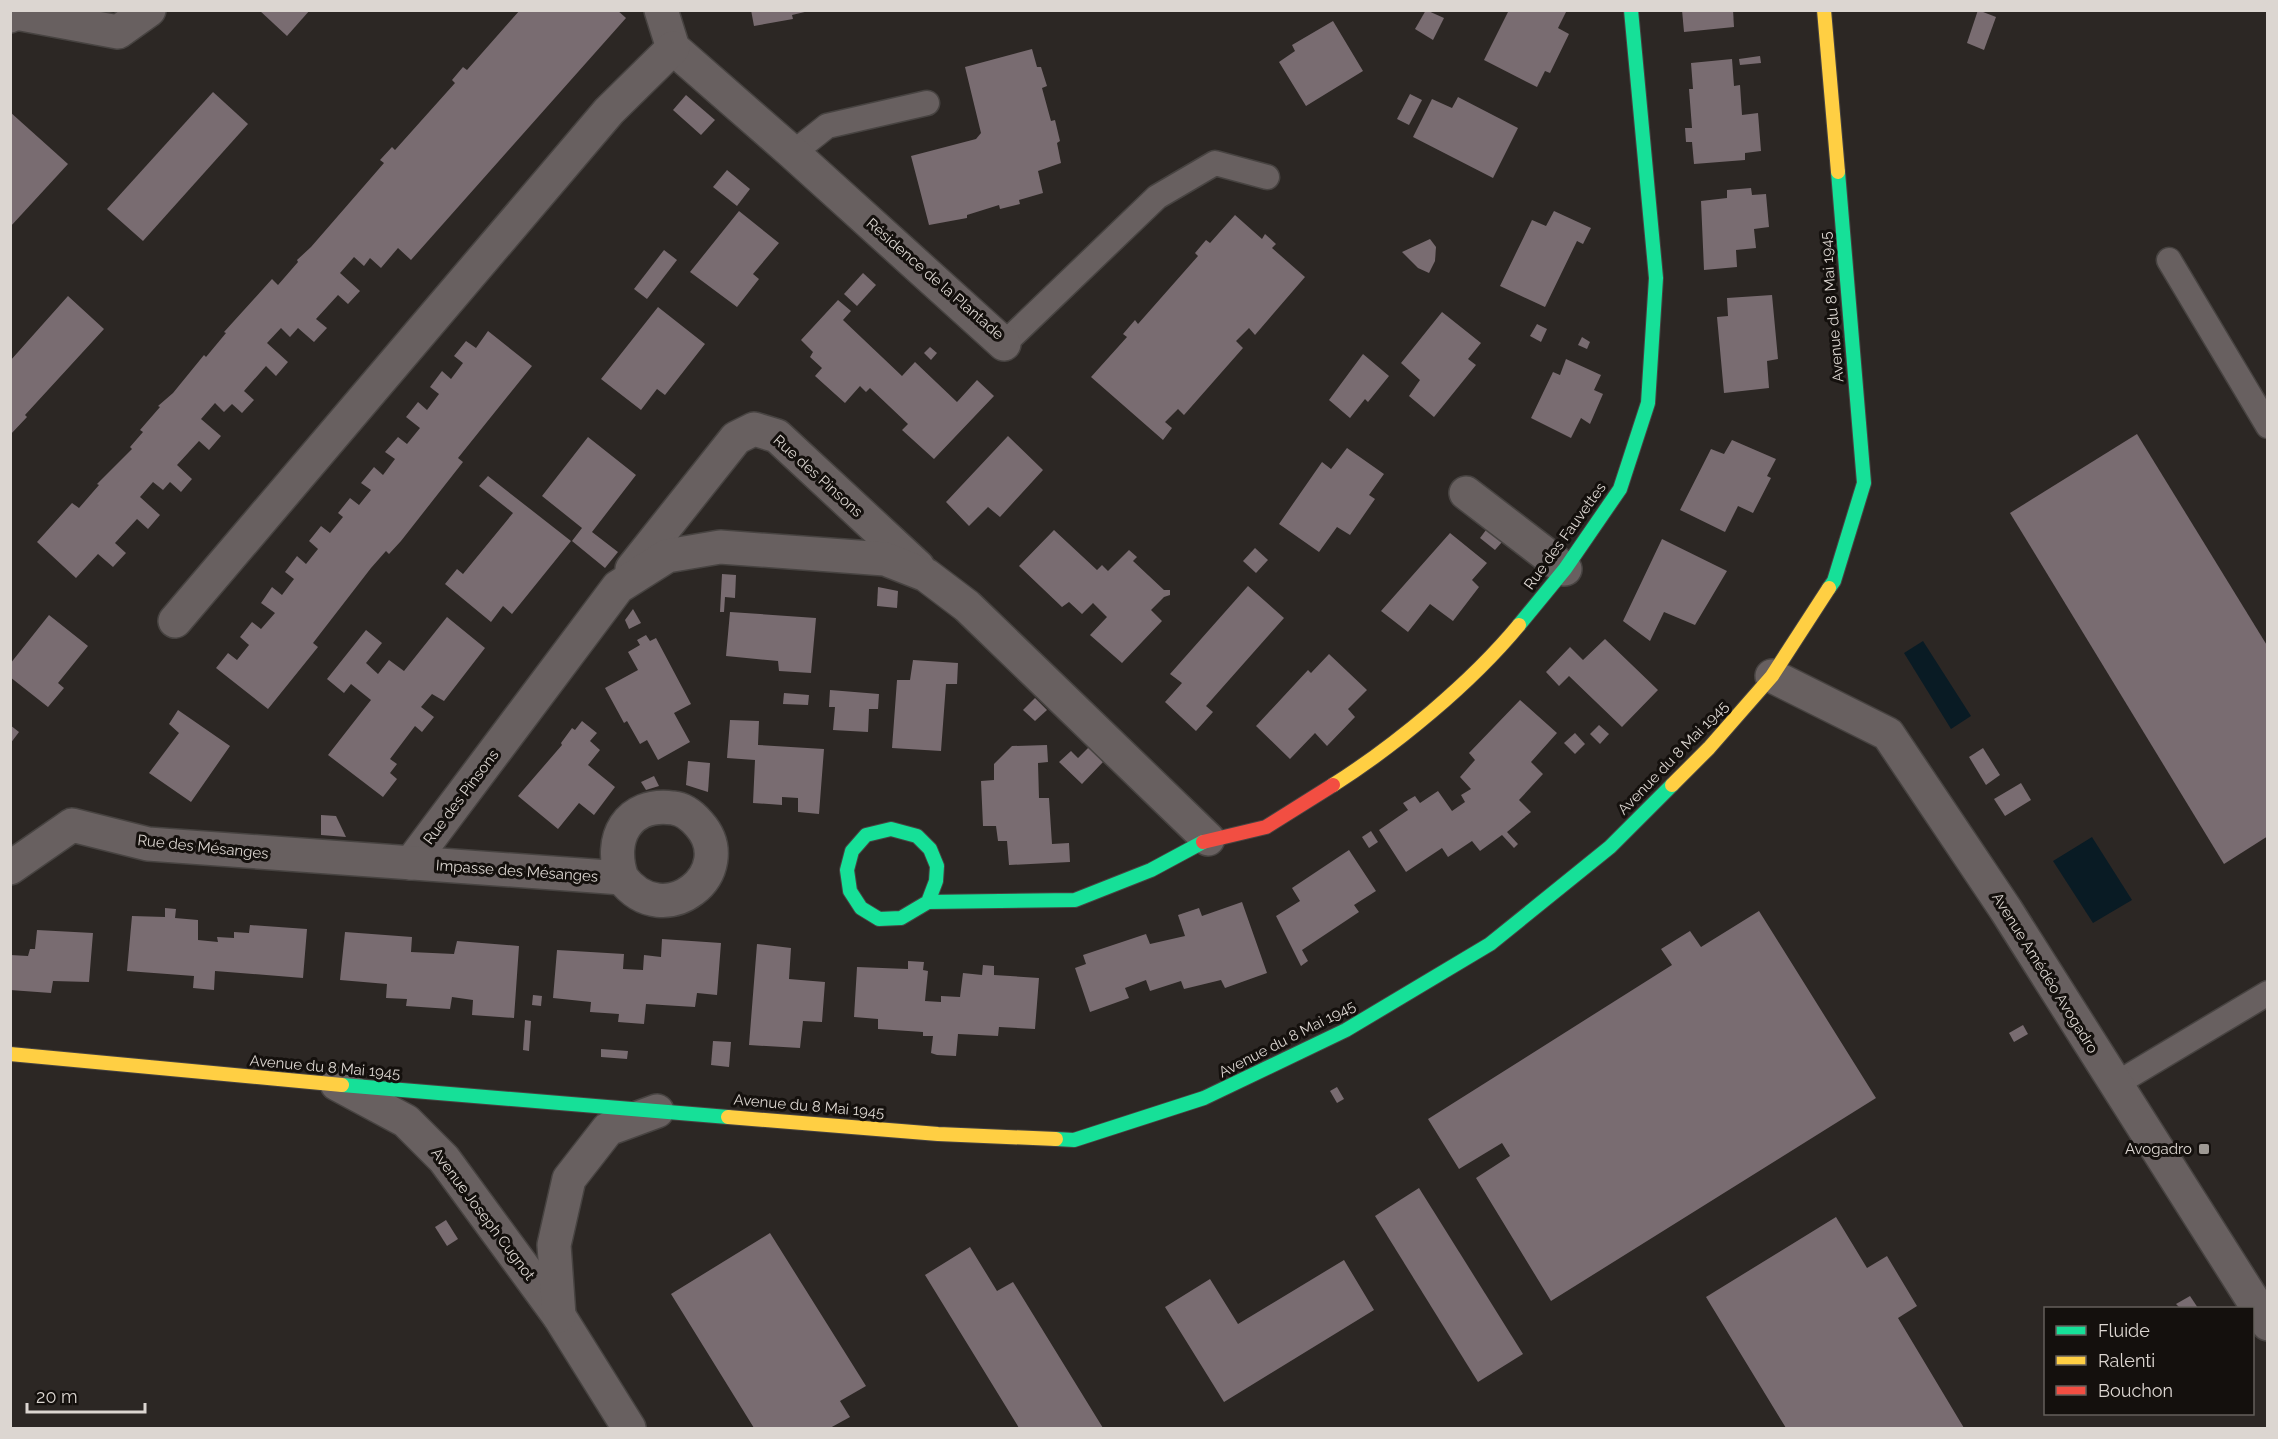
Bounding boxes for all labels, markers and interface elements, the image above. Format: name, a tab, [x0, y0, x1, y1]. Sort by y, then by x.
street label: Résidence de la Plantade	[863, 214, 1008, 344]
street label: Avenue du 8 Mai 1945	[1816, 231, 1848, 383]
street label: Rue des Pinsons	[770, 431, 866, 521]
street label: Rue des Fauvettes	[1520, 479, 1610, 593]
street label: Avenue du 8 Mai 1945	[1614, 697, 1732, 819]
street label: Rue des Pinsons	[420, 746, 502, 848]
street label: Rue des Mésanges	[137, 831, 269, 863]
street label: Impasse des Mésanges	[435, 856, 599, 886]
street label: Avenue Amédéo Avogadro	[1988, 889, 2102, 1057]
street label: Avenue du 8 Mai 1945	[1216, 997, 1358, 1081]
street label: Avenue du 8 Mai 1945	[249, 1051, 401, 1083]
street label: Avenue du 8 Mai 1945	[733, 1090, 885, 1122]
place label: Avogadro	[2125, 1140, 2192, 1158]
marker: Avogadro	[2197, 1142, 2211, 1156]
street label: Avenue Joseph Cugnot	[427, 1144, 539, 1284]
legend	[2044, 1307, 2254, 1415]
text: Fluide	[2098, 1320, 2150, 1341]
text: Ralenti	[2098, 1350, 2155, 1371]
scale bar	[27, 1376, 146, 1414]
text: Bouchon	[2098, 1380, 2173, 1401]
text: 20 m	[36, 1386, 78, 1407]

